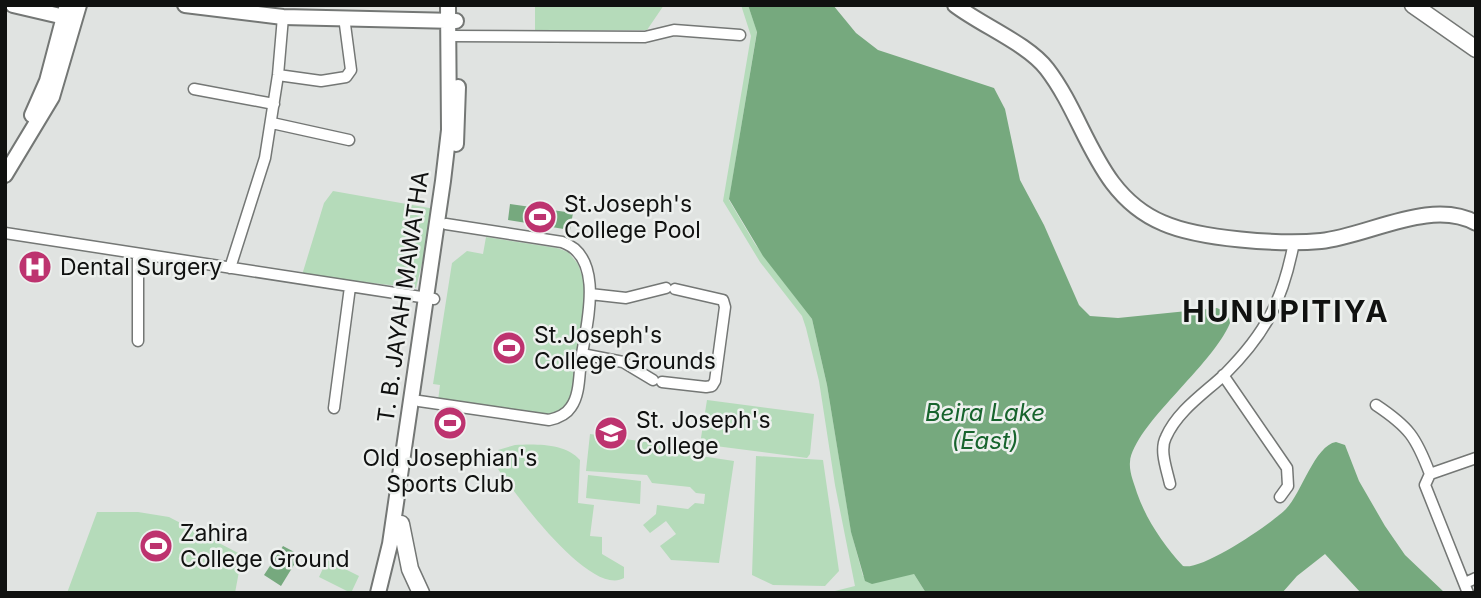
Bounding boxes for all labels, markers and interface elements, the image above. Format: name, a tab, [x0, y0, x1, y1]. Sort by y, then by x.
street label: T. B. JAYAH MAWATHA	[371, 169, 435, 425]
place label: St.Joseph's College Pool	[564, 190, 701, 244]
sports icon: St.Joseph's College Pool	[521, 198, 559, 236]
hospital icon: Dental Surgery	[16, 248, 54, 286]
place label: Dental Surgery	[60, 253, 222, 281]
district label: HUNUPITIYA	[1182, 293, 1390, 329]
place label: St.Joseph's College Grounds	[534, 321, 716, 375]
sports icon: St.Joseph's College Grounds	[490, 329, 528, 367]
water label: Beira Lake (East)	[925, 398, 1045, 455]
sports icon: Old Josephian's Sports Club	[431, 404, 469, 442]
place label: St. Joseph's College	[636, 406, 771, 460]
school or university icon: St. Joseph's College	[592, 414, 630, 452]
place label: Old Josephian's Sports Club	[363, 444, 537, 498]
place label: Zahira College Ground	[180, 519, 350, 573]
sports icon: Zahira College Ground	[137, 527, 175, 565]

